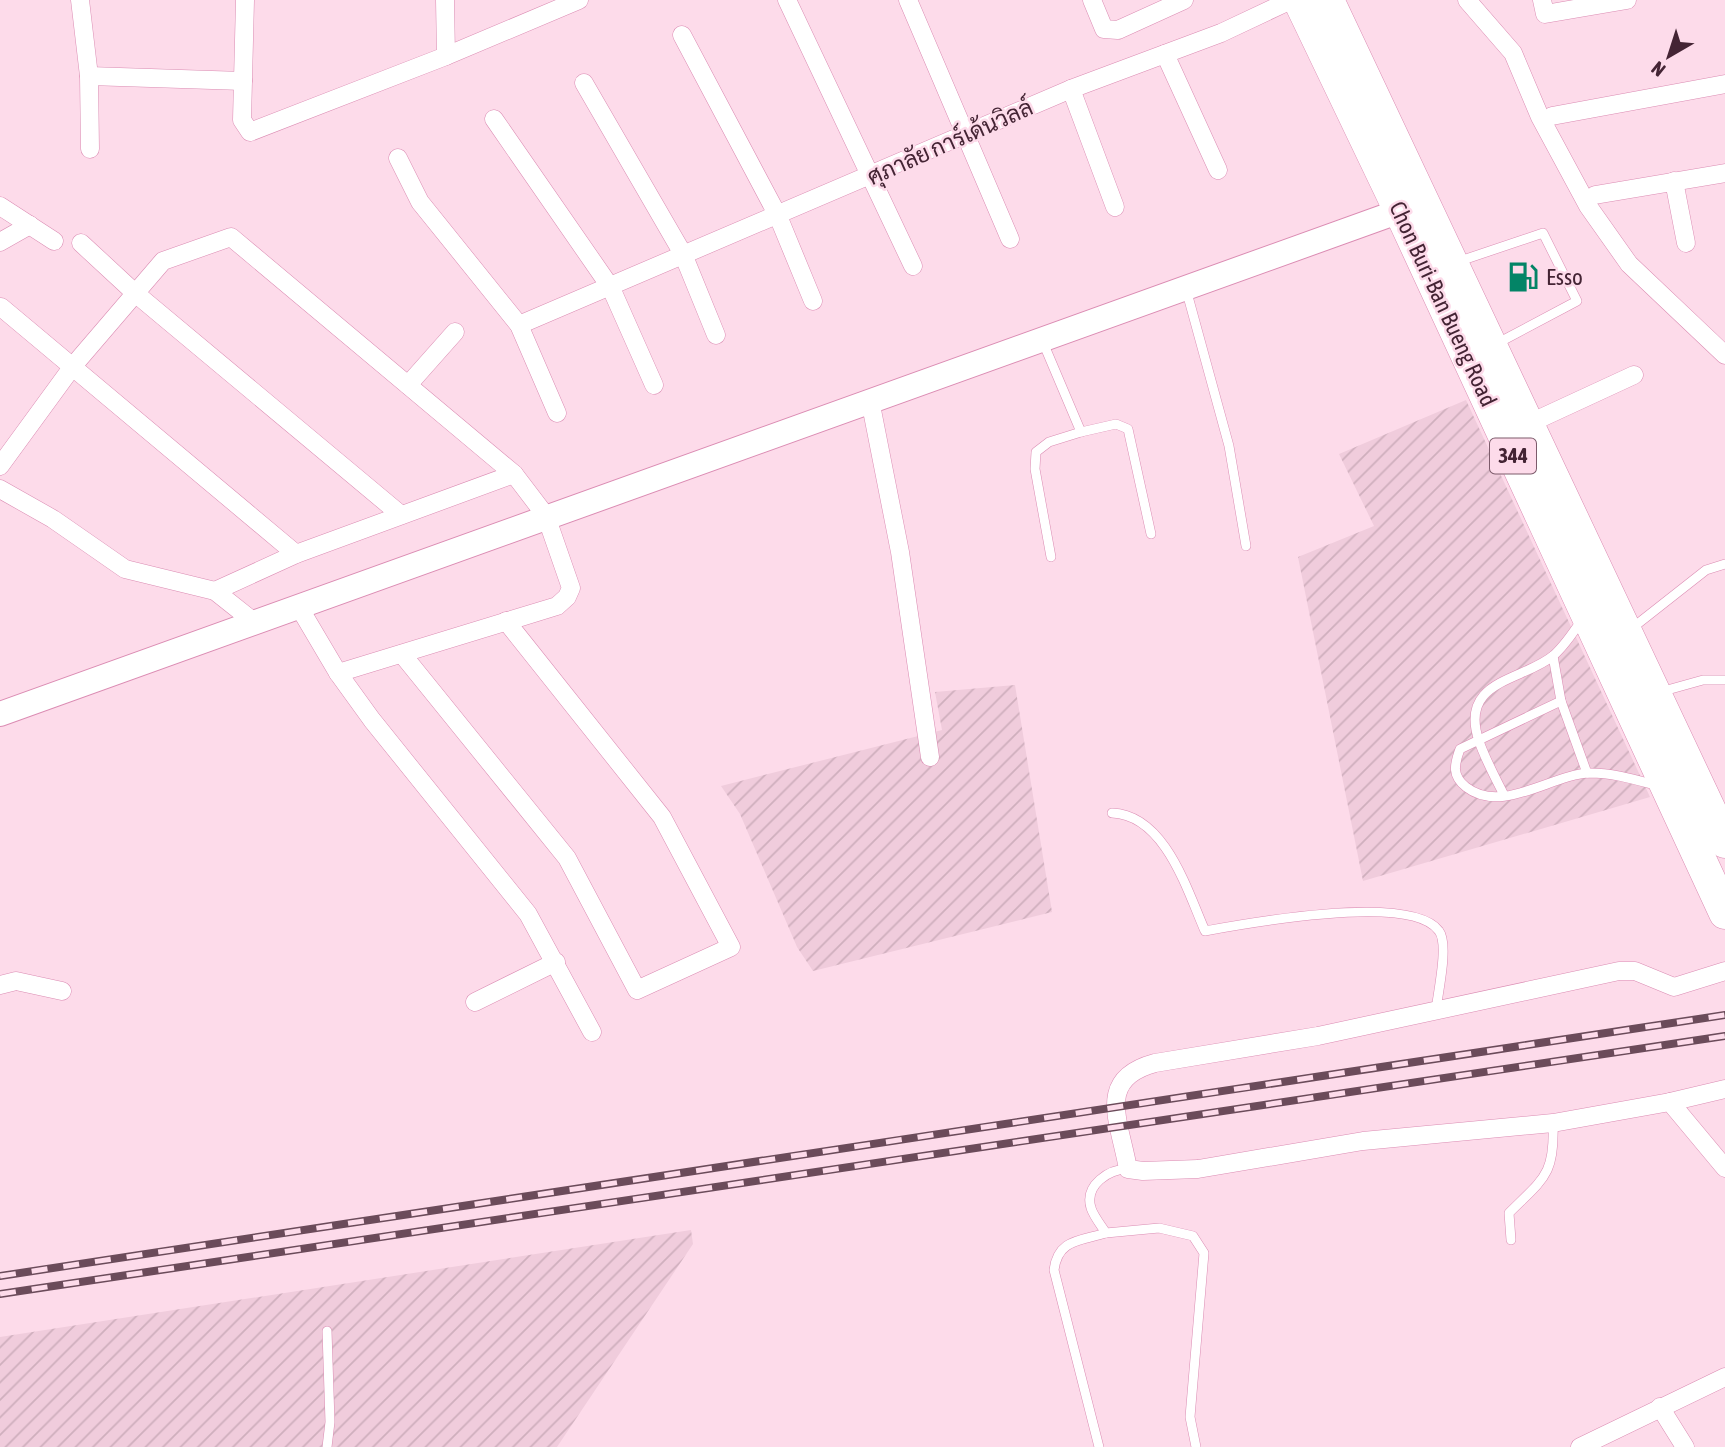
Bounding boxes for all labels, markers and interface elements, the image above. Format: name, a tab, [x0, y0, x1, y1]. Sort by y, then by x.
north arrow	[1634, 21, 1704, 91]
text: N	[1647, 57, 1670, 81]
street label: ศุภาลัย การ์เด้นวิลล์	[862, 91, 1038, 193]
street label: Chon Buri-Ban Bueng Road	[1384, 197, 1502, 411]
fuel station icon: Esso	[1506, 260, 1540, 294]
place label: Esso	[1546, 264, 1583, 290]
road number: 344	[1490, 438, 1536, 474]

